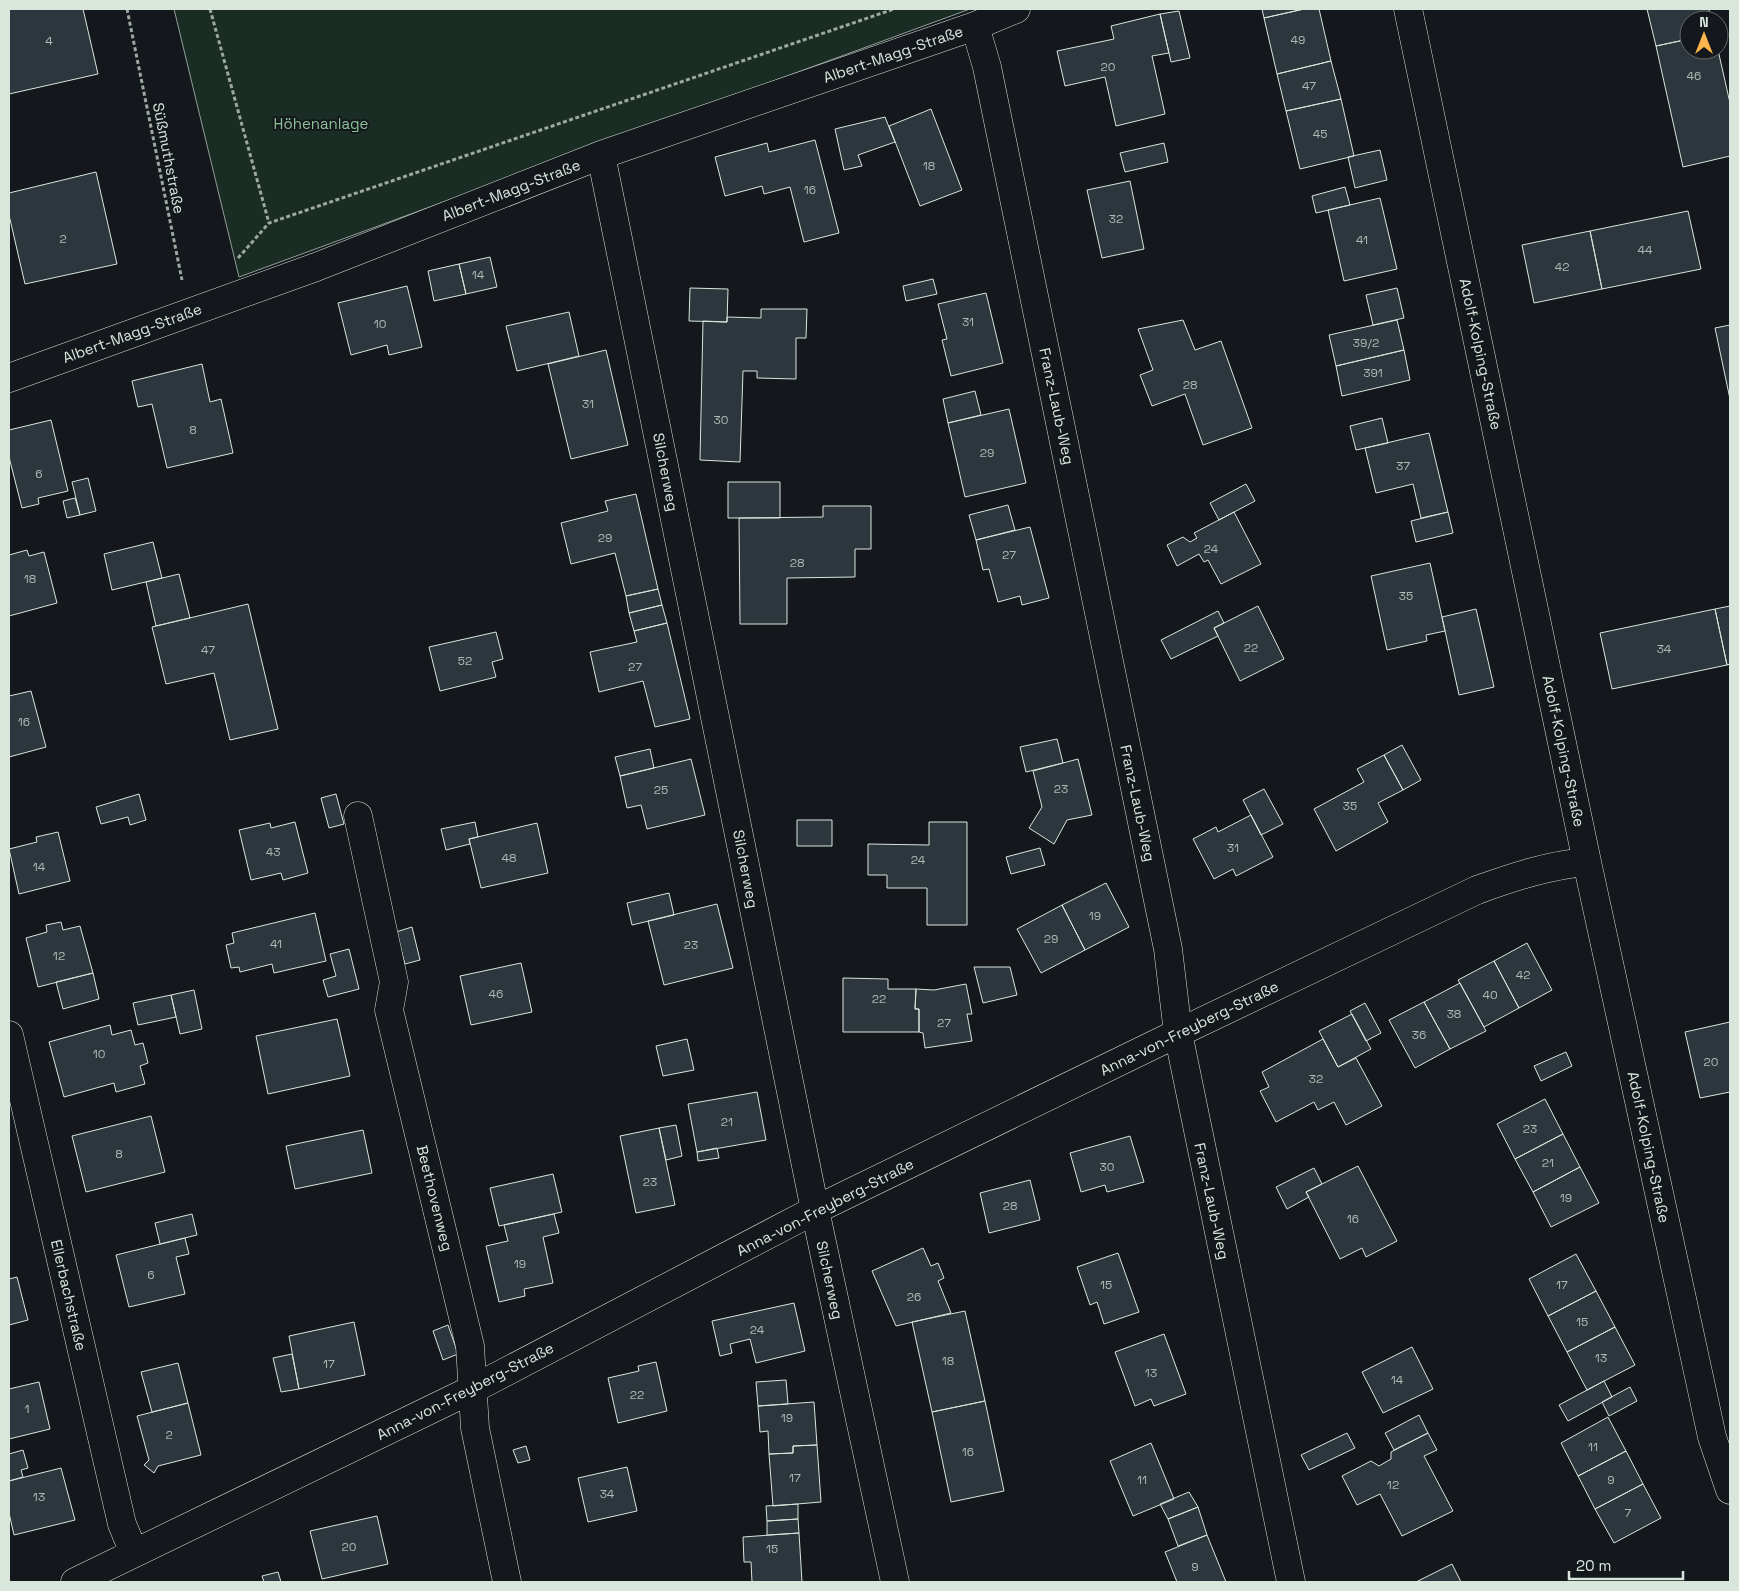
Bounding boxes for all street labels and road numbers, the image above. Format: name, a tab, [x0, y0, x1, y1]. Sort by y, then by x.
street label: Albert-Magg-Straße	[821, 21, 966, 87]
street label: Süßmuthstraße	[149, 101, 189, 215]
street label: Albert-Magg-Straße	[439, 155, 583, 225]
street label: Adolf-Kolping-Straße	[1456, 277, 1506, 432]
street label: Albert-Magg-Straße	[60, 299, 204, 367]
street label: Franz-Laub-Weg	[1035, 346, 1079, 466]
street label: Silcherweg	[649, 431, 683, 513]
street label: Adolf-Kolping-Straße	[1539, 674, 1589, 829]
street label: Franz-Laub-Weg	[1116, 743, 1160, 863]
street label: Silcherweg	[729, 828, 763, 910]
street label: Anna-von-Freyberg-Straße	[1097, 976, 1282, 1080]
street label: Adolf-Kolping-Straße	[1624, 1070, 1674, 1225]
street label: Franz-Laub-Weg	[1190, 1141, 1234, 1261]
street label: Beethovenweg	[413, 1143, 457, 1253]
street label: Anna-von-Freyberg-Straße	[733, 1154, 917, 1260]
street label: Ellerbachstraße	[47, 1238, 91, 1353]
street label: Silcherweg	[812, 1239, 848, 1321]
street label: Anna-von-Freyberg-Straße	[373, 1338, 557, 1444]

